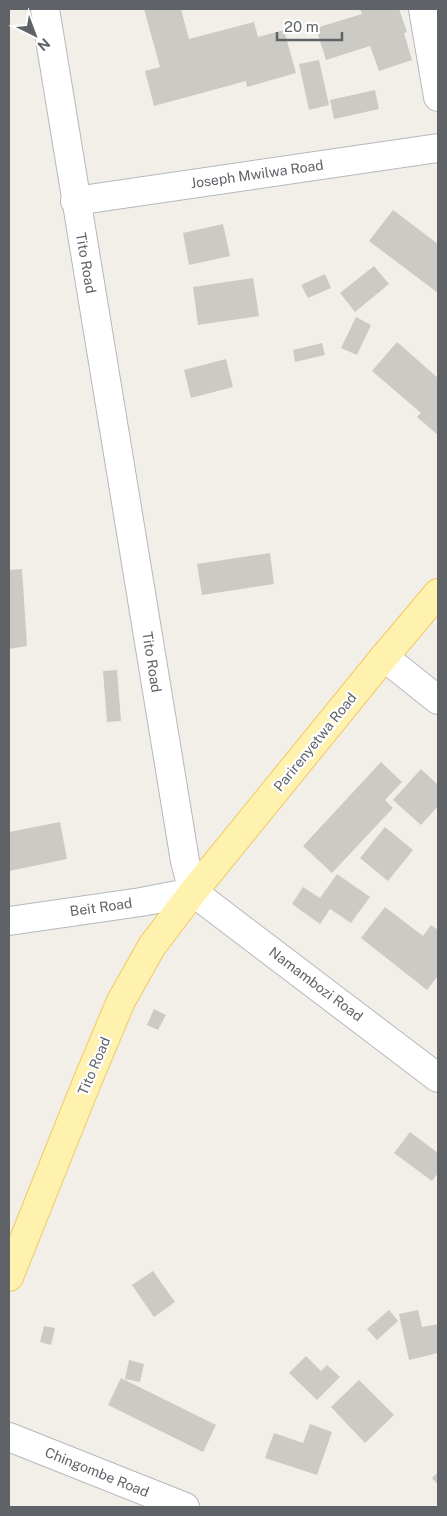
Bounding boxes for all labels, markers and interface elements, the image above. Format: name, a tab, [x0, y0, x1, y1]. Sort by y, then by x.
north arrow	[10, 10, 60, 60]
scale bar	[277, 10, 342, 42]
text: 20 m	[284, 18, 319, 35]
text: N	[34, 35, 53, 54]
street label: Joseph Mwilwa Road	[190, 157, 324, 191]
street label: Tito Road	[73, 231, 99, 295]
street label: Tito Road	[139, 630, 165, 694]
street label: Parirenyetwa Road	[270, 690, 360, 794]
street label: Beit Road	[69, 895, 133, 919]
street label: Namambozi Road	[266, 944, 366, 1024]
street label: Tito Road	[75, 1035, 113, 1097]
street label: Chingombe Road	[43, 1444, 151, 1500]

